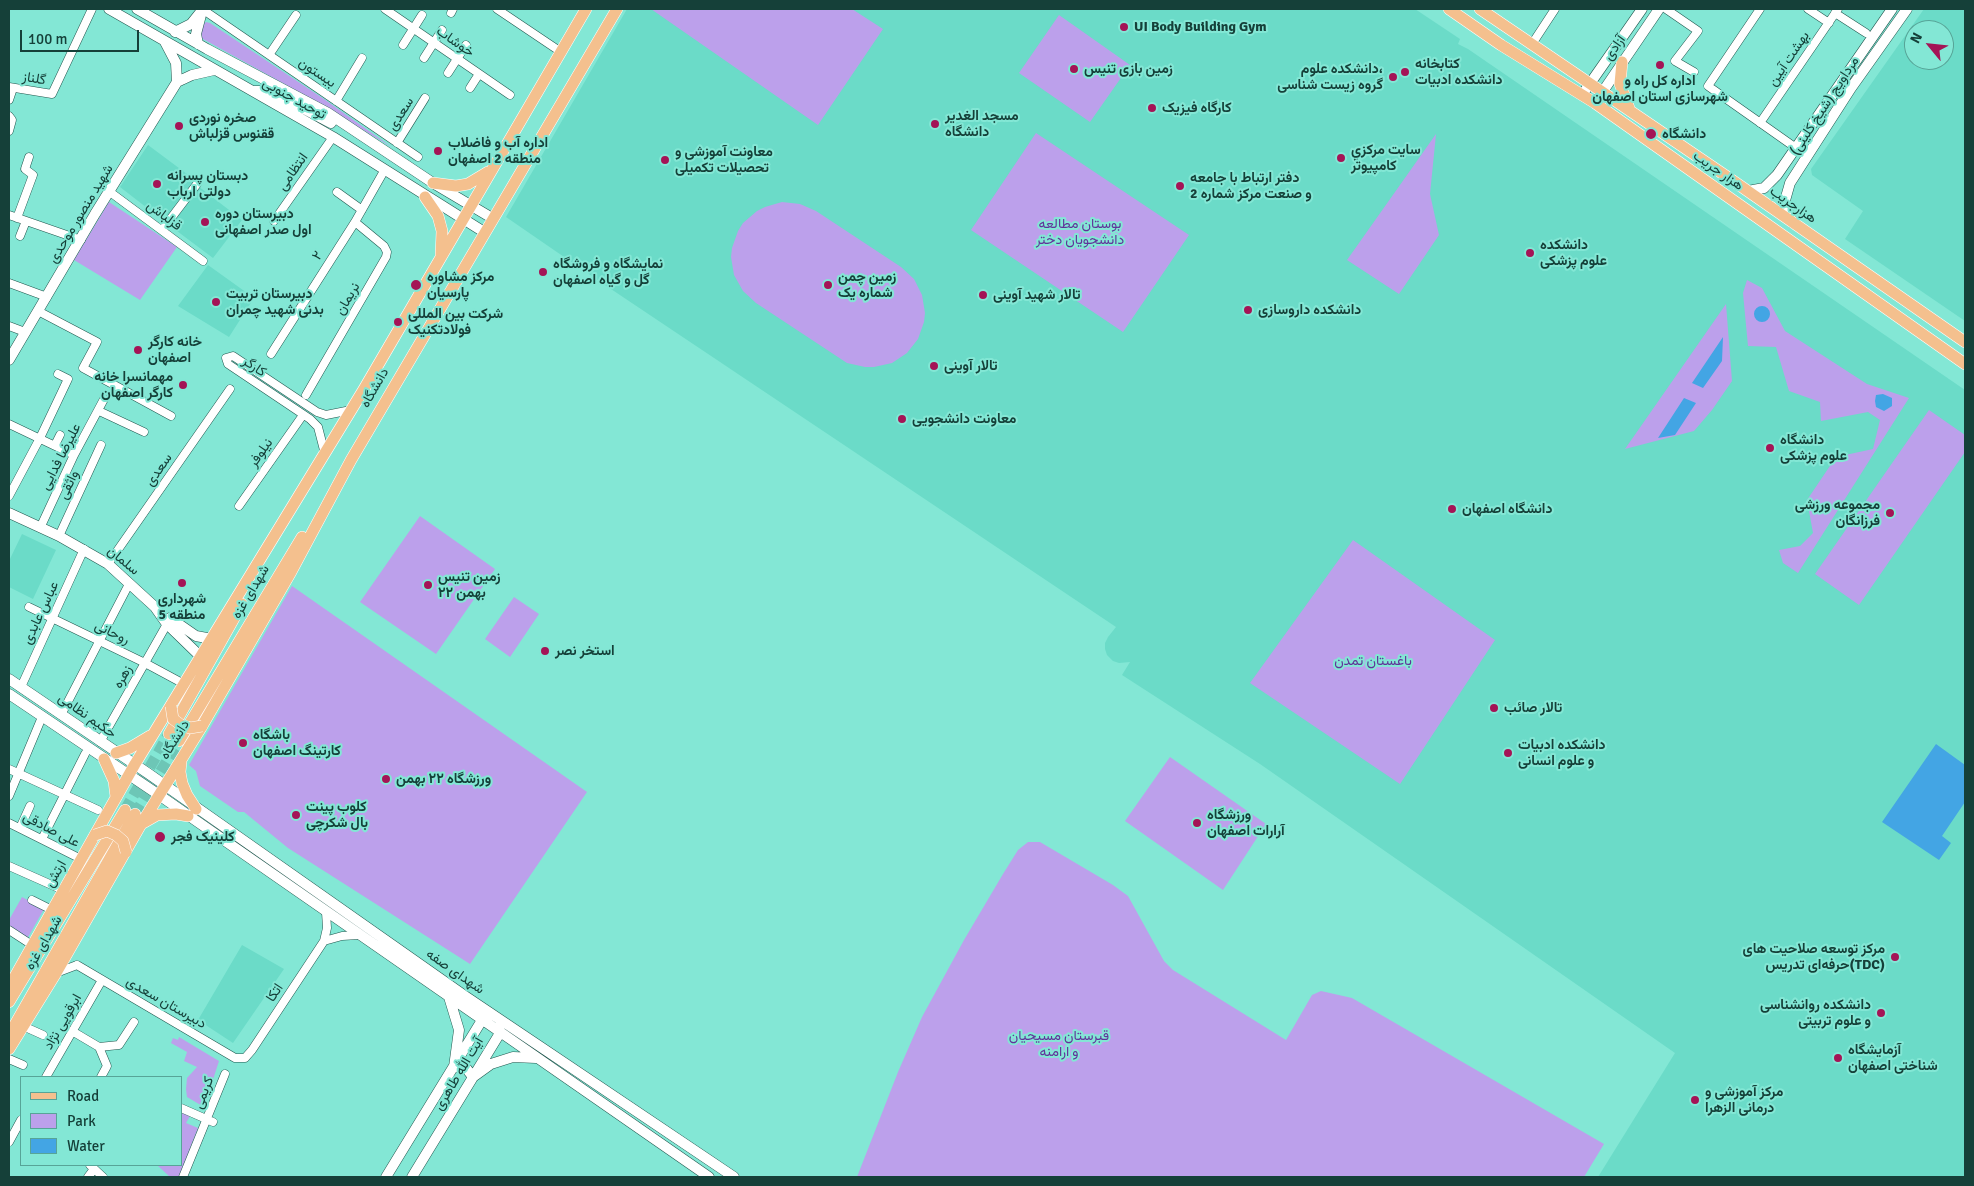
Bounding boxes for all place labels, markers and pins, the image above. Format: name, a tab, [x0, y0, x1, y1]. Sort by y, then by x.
place label: UI Body Building Gym	[1134, 19, 1266, 35]
marker: UI Body Building Gym	[1118, 21, 1130, 33]
place label: کتابخانه دانشکده ادبيات	[1415, 56, 1502, 88]
marker: اداره کل راه و شهرسازی استان اصفهان	[1654, 59, 1666, 71]
place label: زمین بازی تنیس	[1084, 61, 1173, 77]
place label: دانشکده علوم، گروه زیست شناسی	[1277, 61, 1383, 94]
marker: زمین بازی تنیس	[1068, 63, 1080, 75]
marker: کتابخانه دانشکده ادبيات	[1399, 66, 1411, 78]
marker: دانشکده علوم، گروه زیست شناسی	[1387, 71, 1399, 83]
place label: اداره کل راه و شهرسازی استان اصفهان	[1592, 73, 1728, 105]
place label: کارگاه فیزیک	[1162, 100, 1232, 116]
marker: کارگاه فیزیک	[1146, 102, 1158, 114]
place label: مسجد الغدیر دانشگاه	[945, 108, 1019, 140]
place label: صخره نوردی ققنوس قزلباش	[189, 110, 274, 142]
marker: مسجد الغدیر دانشگاه	[929, 118, 941, 130]
marker: صخره نوردی ققنوس قزلباش	[173, 120, 185, 132]
place label: دانشگاه	[1662, 126, 1706, 142]
marker: دانشگاه	[1644, 127, 1658, 141]
place label: اداره آب و فاضلاب منطقه 2 اصفهان	[448, 135, 548, 168]
place label: سايت مرکزي کامپيوتر	[1351, 142, 1421, 174]
place label: معاونت آموزشی و تحصیلات تکمیلی	[675, 144, 773, 176]
marker: اداره آب و فاضلاب منطقه 2 اصفهان	[432, 145, 444, 157]
marker: سايت مرکزي کامپيوتر	[1335, 152, 1347, 164]
marker: معاونت آموزشی و تحصیلات تکمیلی	[659, 154, 671, 166]
place label: دبستان پسرانه دولتی ارباب	[167, 168, 248, 200]
place label: دفتر ارتباط با جامعه و صنعت مرکز شماره 2	[1190, 170, 1312, 202]
marker: دبستان پسرانه دولتی ارباب	[151, 178, 163, 190]
marker: دفتر ارتباط با جامعه و صنعت مرکز شماره 2	[1174, 180, 1186, 192]
place label: دبیرستان دوره اول صدر اصفهانی	[215, 206, 312, 238]
marker: دبیرستان دوره اول صدر اصفهانی	[199, 216, 211, 228]
place label: دانشکده علوم پزشکی	[1540, 237, 1607, 270]
marker: دانشکده علوم پزشکی	[1524, 247, 1536, 259]
place label: نمایشگاه و فروشگاه گل و گیاه اصفهان	[553, 256, 663, 288]
marker: نمایشگاه و فروشگاه گل و گیاه اصفهان	[537, 266, 549, 278]
place label: مرکز مشاوره پارسیان	[427, 269, 494, 302]
place label: زمین چمن شماره یک	[838, 269, 896, 302]
marker: مرکز مشاوره پارسیان	[409, 278, 423, 292]
marker: زمین چمن شماره یک	[822, 279, 834, 291]
place label: دبیرستان تربیت بدنی شهید چمران	[226, 286, 324, 318]
place label: تالار شهید آوینی	[993, 287, 1081, 303]
marker: تالار شهید آوینی	[977, 289, 989, 301]
marker: دبیرستان تربیت بدنی شهید چمران	[210, 296, 222, 308]
place label: دانشکده داروسازی	[1258, 302, 1361, 318]
marker: دانشکده داروسازی	[1242, 304, 1254, 316]
place label: شرکت بین المللی فولادتکنیک	[408, 306, 503, 338]
marker: شرکت بین المللی فولادتکنیک	[392, 316, 404, 328]
place label: خانه کارگر اصفهان	[148, 334, 202, 367]
marker: خانه کارگر اصفهان	[132, 344, 144, 356]
place label: تالار آوینی	[944, 358, 998, 374]
marker: تالار آوینی	[928, 360, 940, 372]
place label: مهمانسرا خانه کارگر اصفهان	[94, 369, 173, 402]
marker: مهمانسرا خانه کارگر اصفهان	[177, 379, 189, 391]
place label: معاونت دانشجویی	[912, 411, 1016, 427]
marker: معاونت دانشجویی	[896, 413, 908, 425]
place label: دانشگاه علوم پزشکی	[1780, 432, 1847, 464]
marker: دانشگاه علوم پزشکی	[1764, 442, 1776, 454]
place label: مجموعه ورزشی فرزانگان	[1795, 497, 1880, 530]
place label: دانشگاه اصفهان	[1462, 501, 1552, 517]
marker: دانشگاه اصفهان	[1446, 503, 1458, 515]
marker: مجموعه ورزشی فرزانگان	[1884, 507, 1896, 519]
place label: زمین تنیس ۲۲ بهمن	[438, 569, 500, 602]
marker: شهرداری منطقه 5	[176, 577, 188, 589]
marker: زمین تنیس ۲۲ بهمن	[422, 579, 434, 591]
place label: شهرداری منطقه 5	[158, 591, 206, 624]
place label: استخر نصر	[555, 643, 615, 659]
marker: استخر نصر	[539, 645, 551, 657]
place label: تالار صائب	[1504, 700, 1562, 716]
marker: تالار صائب	[1488, 702, 1500, 714]
place label: باشگاه کارتینگ اصفهان	[253, 727, 341, 760]
marker: باشگاه کارتینگ اصفهان	[237, 737, 249, 749]
place label: دانشکده ادبیات و علوم انسانی	[1518, 737, 1605, 770]
marker: دانشکده ادبیات و علوم انسانی	[1502, 747, 1514, 759]
place label: ورزشگاه ۲۲ بهمن	[396, 771, 491, 787]
marker: ورزشگاه ۲۲ بهمن	[380, 773, 392, 785]
place label: کلوب پینت بال شکرچی	[306, 799, 368, 832]
place label: ورزشگاه آرارات اصفهان	[1207, 807, 1285, 840]
marker: کلوب پینت بال شکرچی	[290, 809, 302, 821]
marker: ورزشگاه آرارات اصفهان	[1191, 817, 1203, 829]
place label: کلینیک فجر	[171, 829, 235, 845]
marker: کلینیک فجر	[153, 830, 167, 844]
place label: مرکز توسعه صلاحیت های حرفه‌ای تدریس(TDC)	[1743, 941, 1885, 974]
marker: مرکز توسعه صلاحیت های حرفه‌ای تدریس(TDC)	[1889, 951, 1901, 963]
place label: دانشکده روانشناسی و علوم تربیتی	[1760, 997, 1871, 1030]
marker: دانشکده روانشناسی و علوم تربیتی	[1875, 1007, 1887, 1019]
place label: آزمایشگاه شناختی اصفهان	[1848, 1042, 1938, 1074]
marker: آزمایشگاه شناختی اصفهان	[1832, 1052, 1844, 1064]
place label: مرکز آموزشی و درمانی الزهرا	[1705, 1084, 1783, 1116]
marker: مرکز آموزشی و درمانی الزهرا	[1689, 1094, 1701, 1106]

